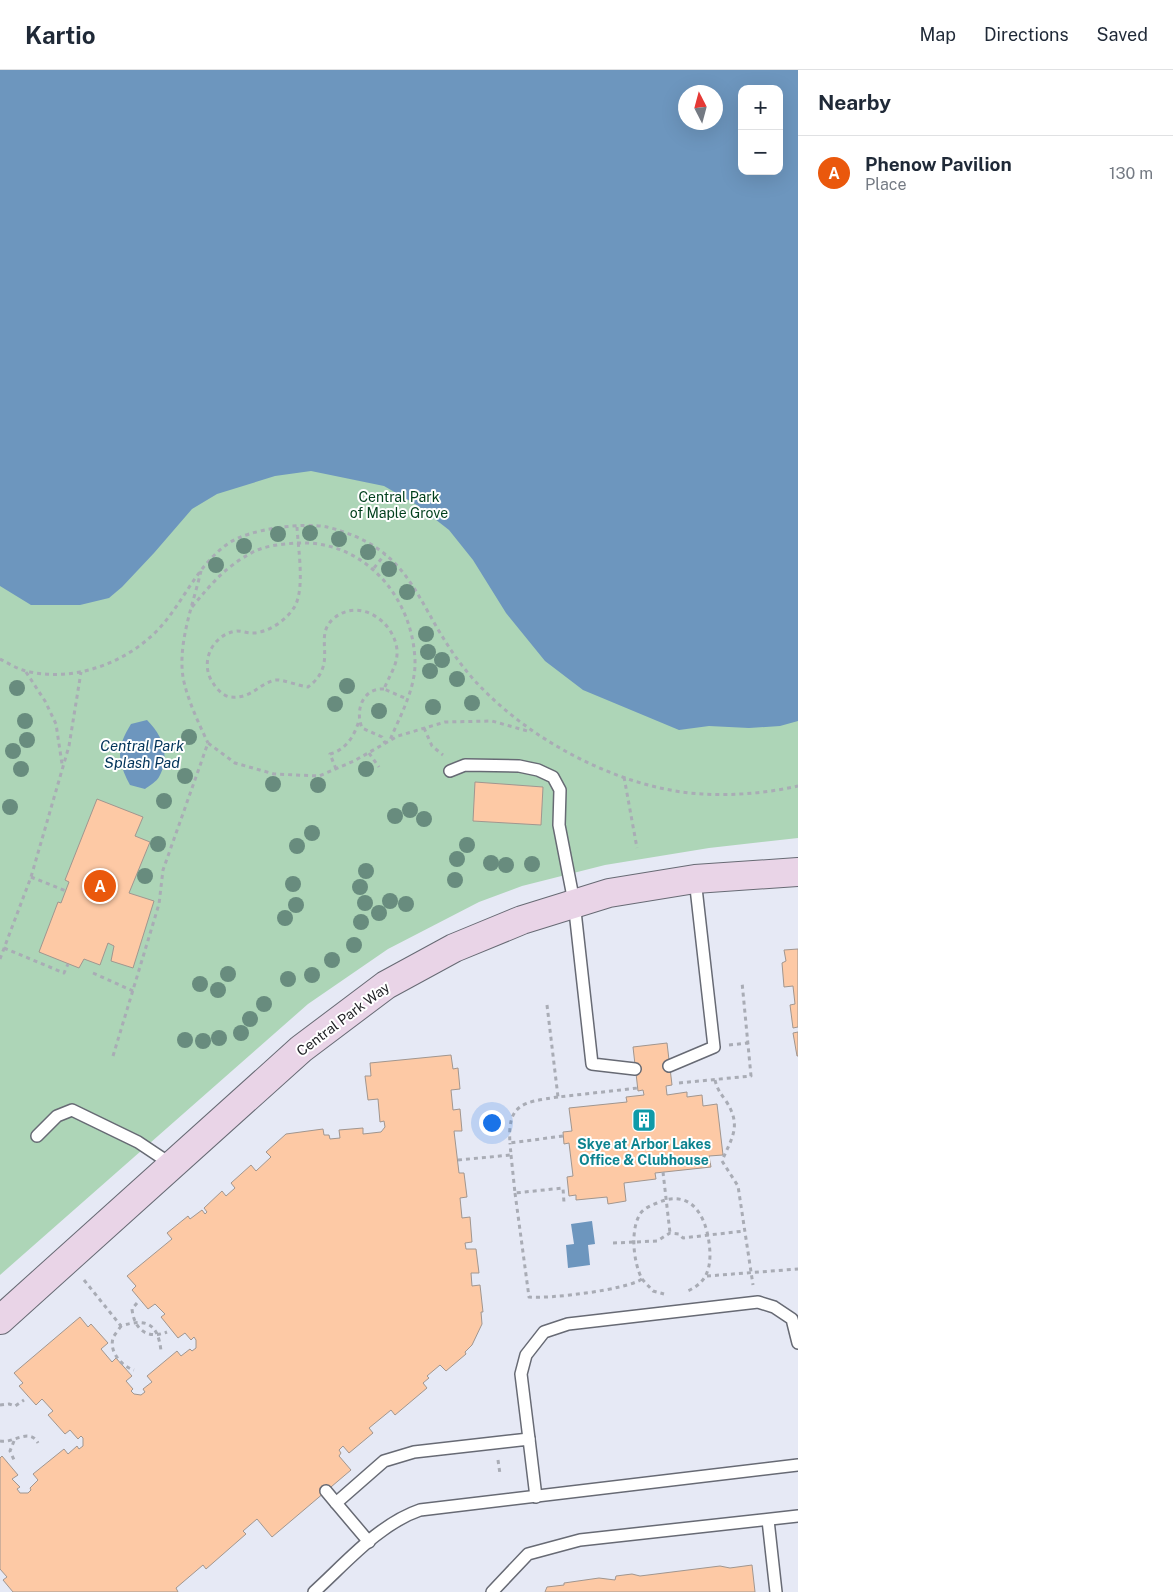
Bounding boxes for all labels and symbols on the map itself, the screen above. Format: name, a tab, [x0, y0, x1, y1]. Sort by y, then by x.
north arrow	[678, 85, 723, 130]
park label: Central Park of Maple Grove	[350, 489, 448, 521]
water label: Central Park Splash Pad	[100, 737, 185, 771]
pin: A	[84, 867, 116, 905]
street label: Central Park Way	[293, 979, 393, 1059]
building icon: Skye at Arbor Lakes Office & Clubhouse	[631, 1107, 657, 1133]
your location	[479, 1110, 505, 1136]
place label: Skye at Arbor Lakes Office & Clubhouse	[577, 1136, 711, 1168]

